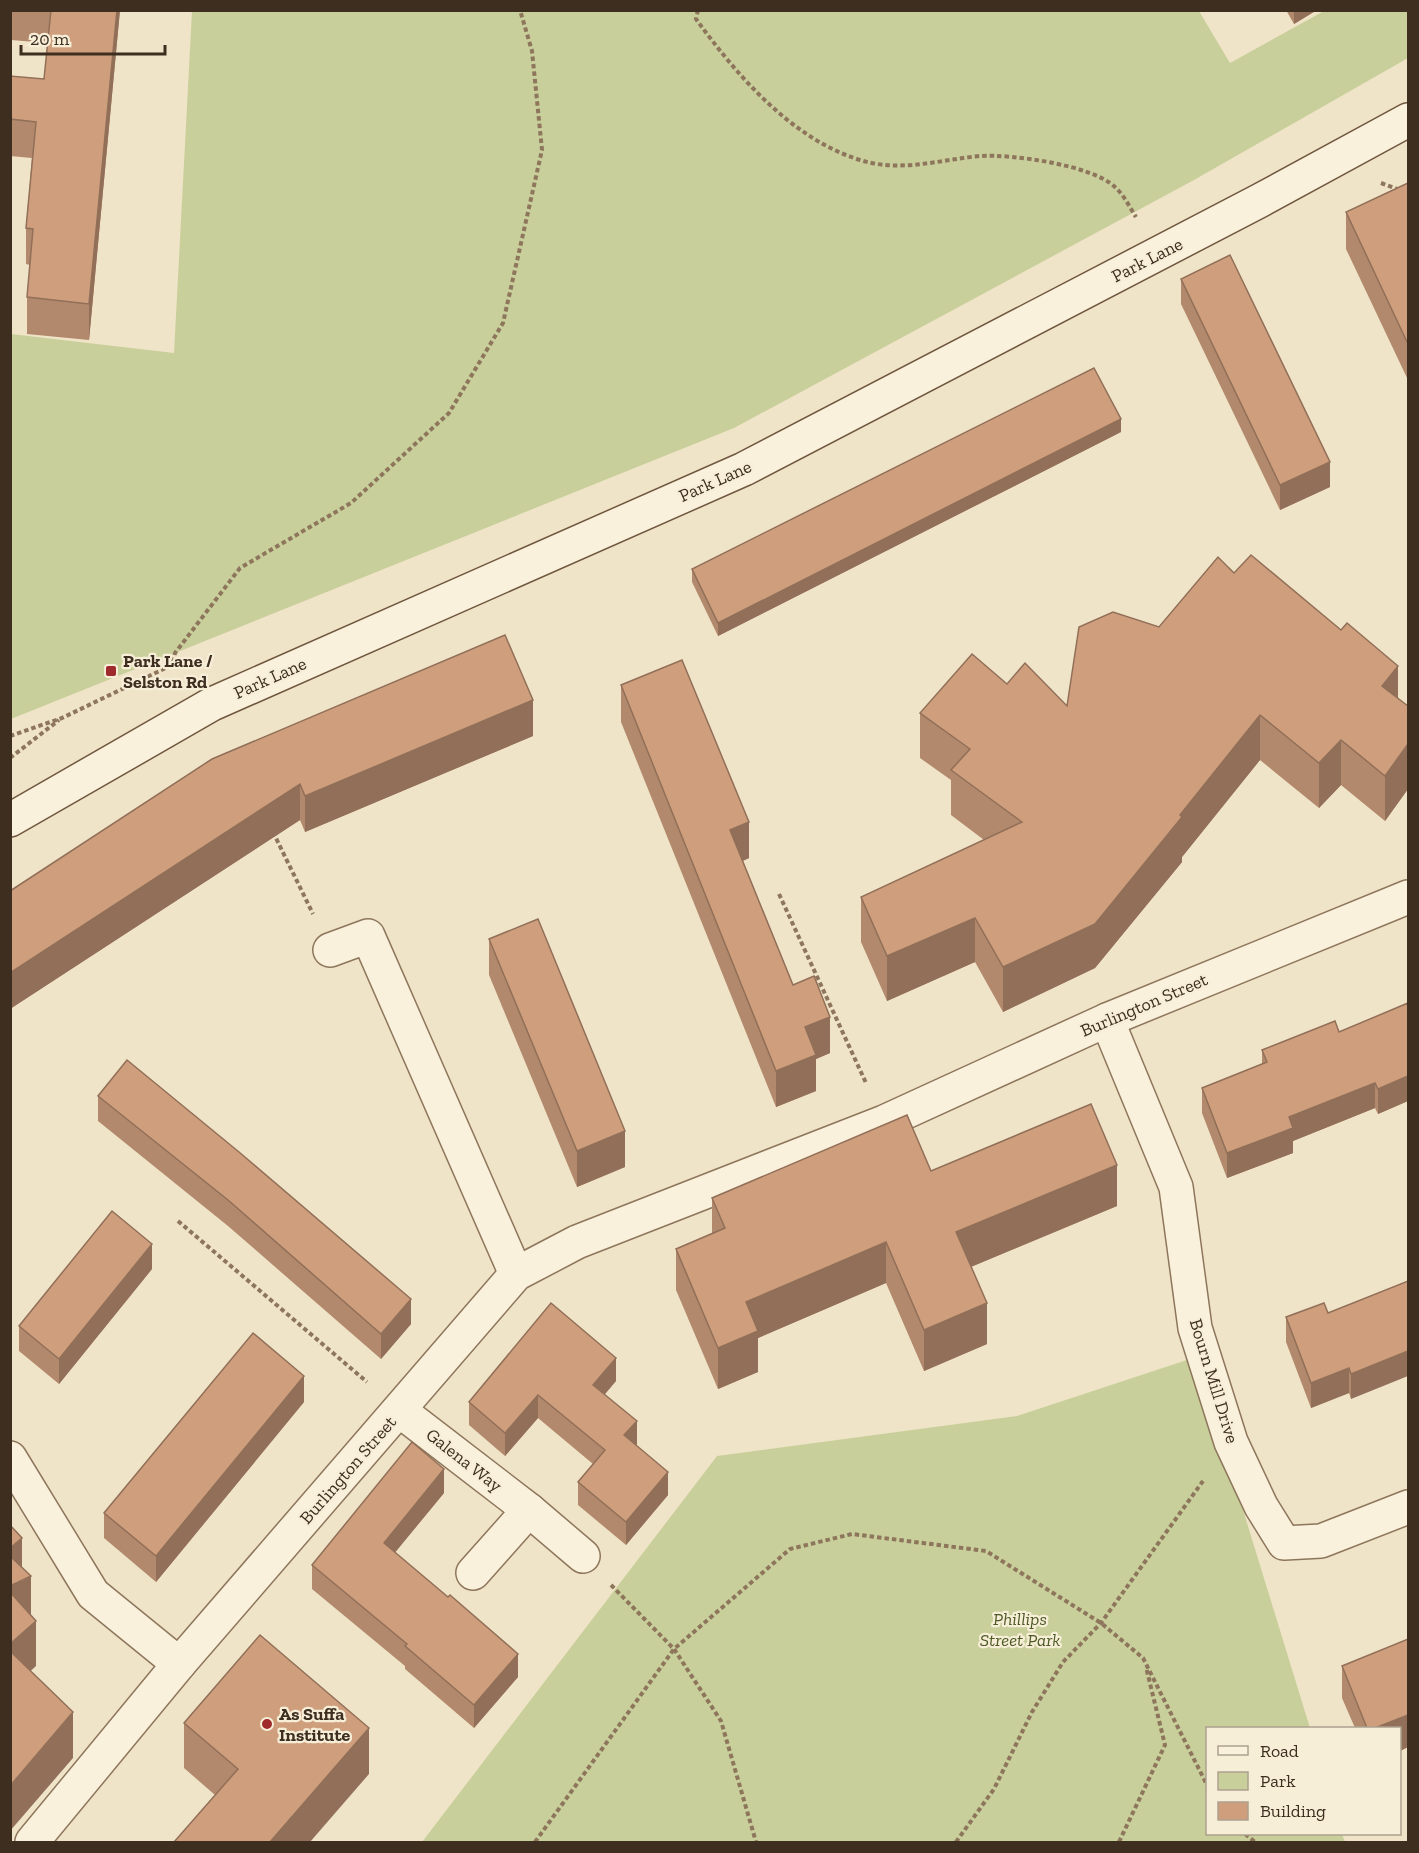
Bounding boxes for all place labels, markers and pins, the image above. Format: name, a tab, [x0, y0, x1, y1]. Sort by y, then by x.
place label: Park Lane / Selston Rd	[123, 650, 213, 693]
marker: Park Lane / Selston Rd	[104, 664, 118, 678]
place label: As Suffa Institute	[279, 1703, 351, 1746]
marker: As Suffa Institute	[260, 1717, 274, 1731]

